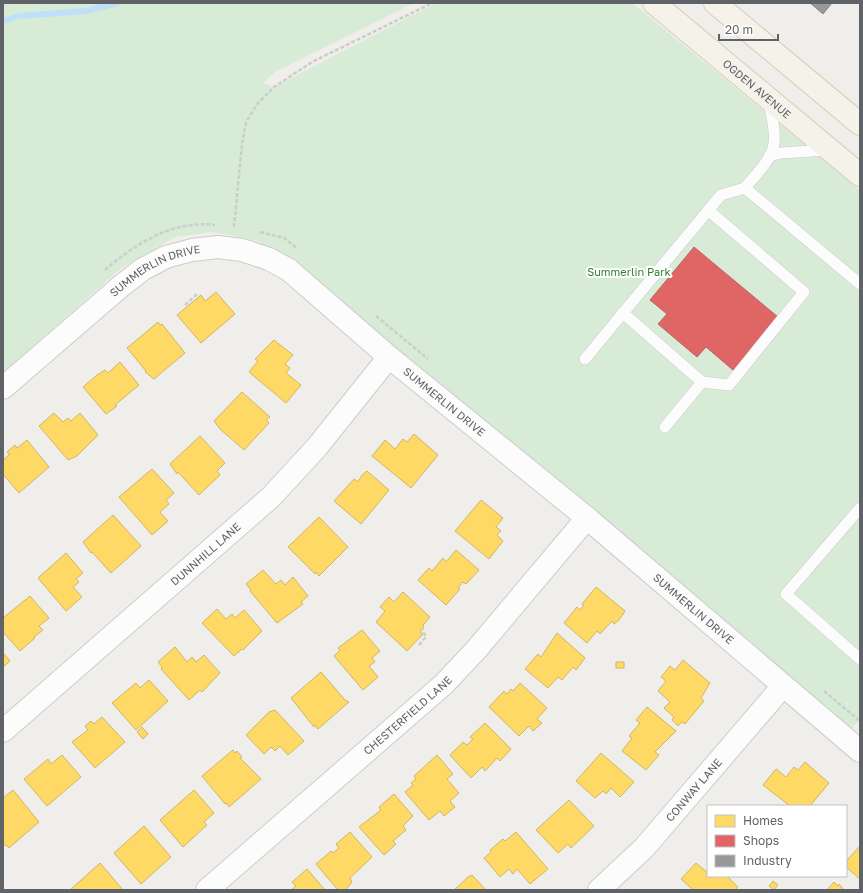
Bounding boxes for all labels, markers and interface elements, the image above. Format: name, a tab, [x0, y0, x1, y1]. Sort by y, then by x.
scale bar	[719, 16, 778, 42]
text: 20 m	[725, 22, 753, 37]
street label: OGDEN AVENUE	[720, 56, 794, 121]
street label: SUMMERLIN DRIVE	[107, 242, 201, 299]
park label: Summerlin Park	[587, 265, 671, 278]
street label: SUMMERLIN DRIVE	[401, 364, 488, 439]
street label: DUNNHILL LANE	[168, 519, 243, 588]
street label: SUMMERLIN DRIVE	[651, 570, 737, 647]
street label: CHESTERFIELD LANE	[360, 673, 454, 757]
street label: CONWAY LANE	[663, 755, 724, 824]
legend	[707, 805, 847, 877]
text: Homes	[743, 813, 783, 828]
text: Shops	[743, 833, 779, 848]
text: Industry	[743, 853, 792, 868]

